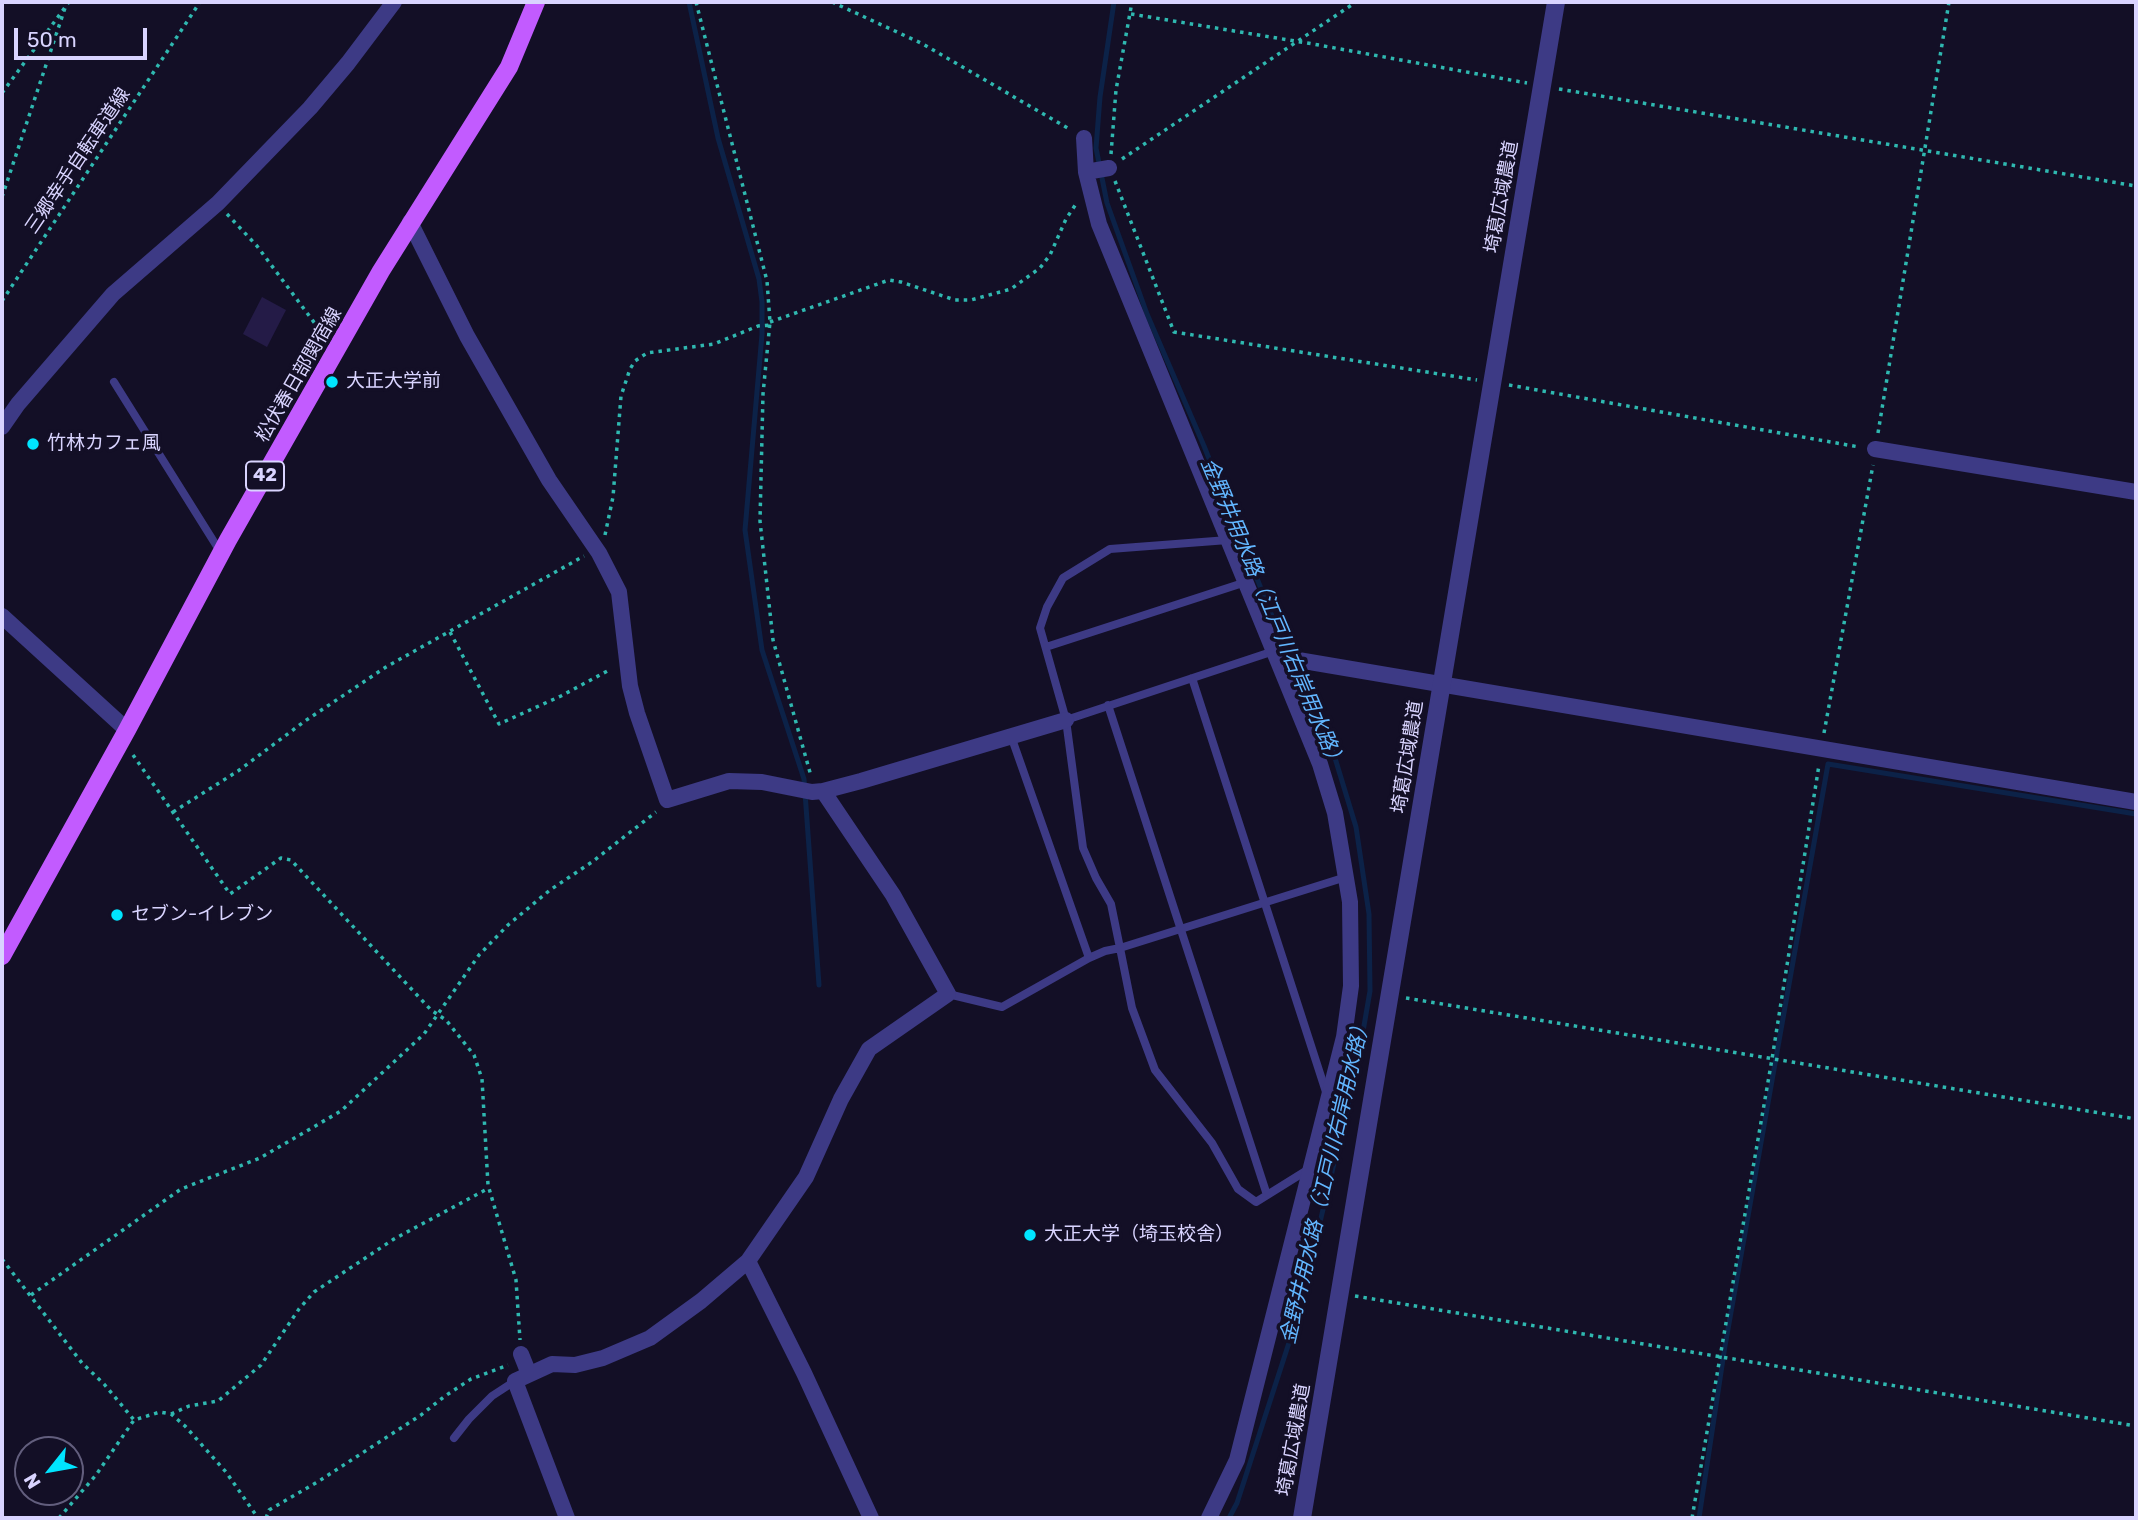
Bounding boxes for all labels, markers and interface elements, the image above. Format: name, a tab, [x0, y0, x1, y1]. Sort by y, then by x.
scale bar	[18, 14, 150, 58]
text: 50 m	[27, 27, 77, 52]
street label: 三郷幸手自転車道線	[21, 84, 135, 238]
street label: 埼葛広域農道	[1481, 139, 1523, 255]
street label: 松伏春日部関宿線	[251, 303, 347, 447]
place label: 大正大学前	[346, 371, 441, 393]
marker: 大正大学前	[324, 374, 340, 390]
place label: 竹林カフェ風	[47, 433, 161, 455]
marker: 竹林カフェ風	[25, 436, 41, 452]
water label: 金野井用水路（江戸川右岸用水路）	[1195, 454, 1349, 774]
road number: 42	[246, 462, 284, 490]
street label: 埼葛広域農道	[1388, 699, 1428, 815]
place label: セブン-イレブン	[131, 904, 273, 926]
marker: セブン-イレブン	[109, 907, 125, 923]
water label: 金野井用水路（江戸川右岸用水路）	[1276, 1013, 1376, 1347]
place label: 大正大学（埼玉校舎）	[1044, 1224, 1234, 1246]
marker: 大正大学（埼玉校舎）	[1022, 1227, 1038, 1243]
street label: 埼葛広域農道	[1273, 1382, 1315, 1498]
north arrow	[14, 1436, 84, 1506]
text: N	[19, 1469, 46, 1493]

